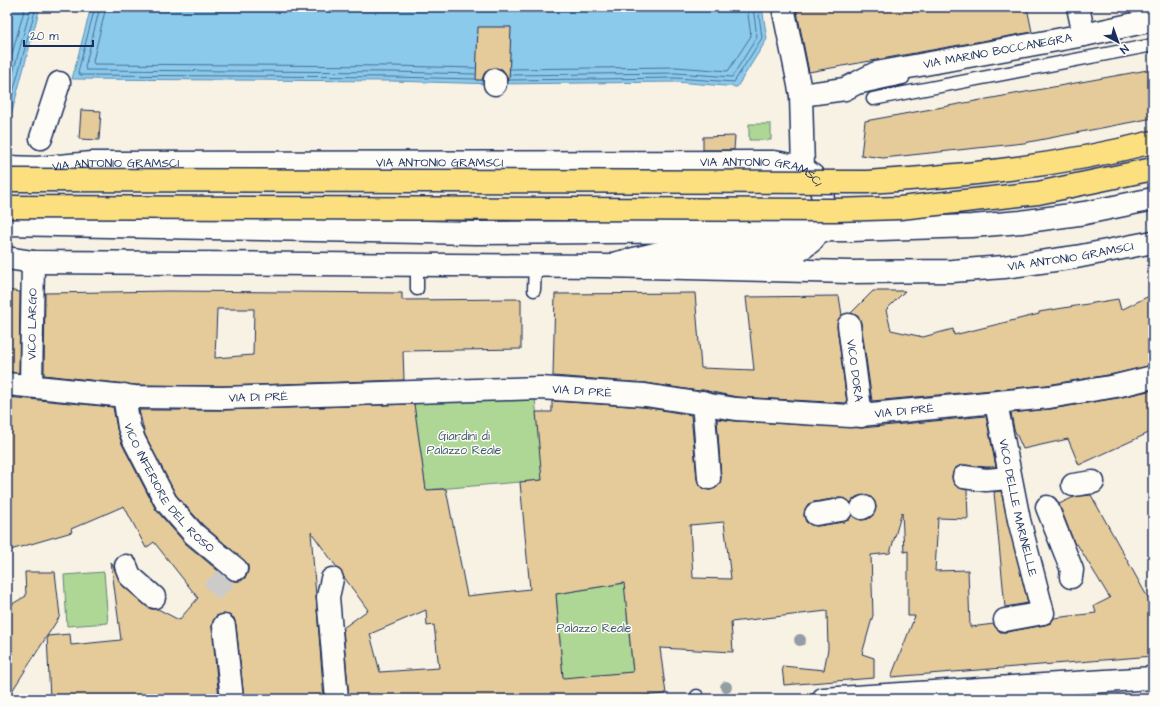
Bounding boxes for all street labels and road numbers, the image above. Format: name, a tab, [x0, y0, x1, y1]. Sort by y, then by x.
street label: VIA MARINO BOCCANEGRA	[922, 29, 1074, 73]
street label: VIA ANTONIO GRAMSCI	[376, 154, 504, 172]
street label: VIA ANTONIO GRAMSCI	[700, 154, 827, 189]
street label: VIA ANTONIO GRAMSCI	[52, 155, 180, 176]
street label: VIA ANTONIO GRAMSCI	[1007, 238, 1135, 275]
street label: VICO LARGO	[23, 288, 42, 360]
street label: VICO DORA	[842, 338, 867, 403]
street label: VIA DI PRÈ	[552, 381, 612, 402]
street label: VIA DI PRÈ	[228, 388, 288, 407]
street label: VIA DI PRÈ	[874, 400, 935, 423]
street label: VICO INFERIORE DEL ROSO	[120, 422, 218, 557]
street label: VICO DELLE MARINELLE	[994, 437, 1041, 578]

